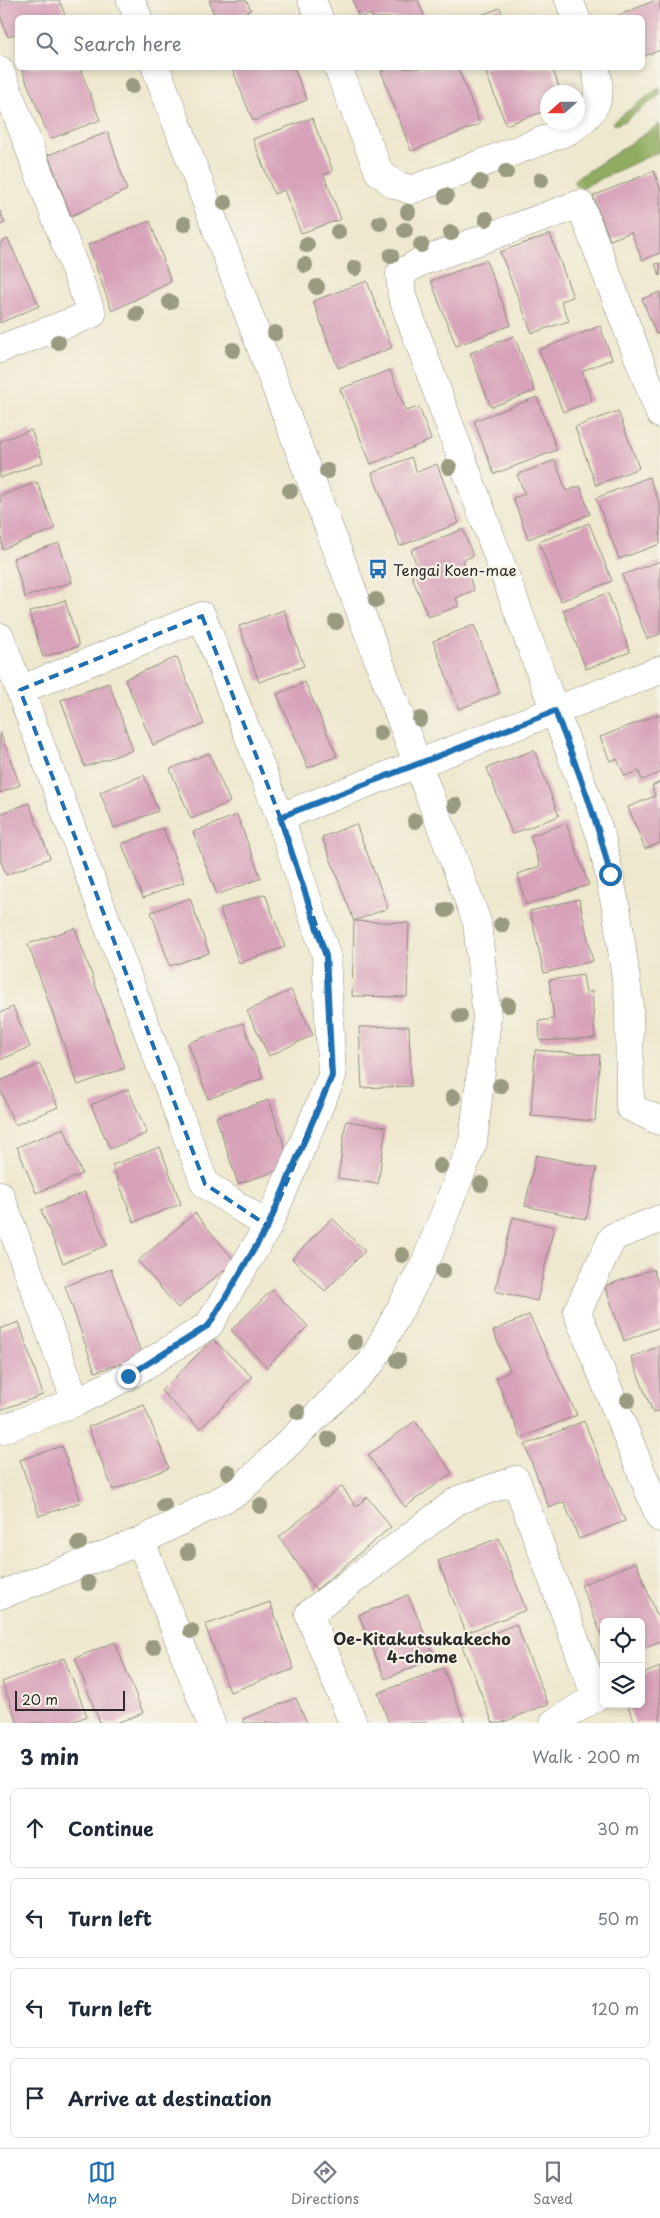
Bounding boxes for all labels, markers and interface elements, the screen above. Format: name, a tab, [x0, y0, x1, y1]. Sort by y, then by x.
search box	[15, 15, 645, 70]
icon: search	[33, 29, 61, 57]
text: Search here	[73, 29, 182, 57]
north arrow	[540, 85, 585, 130]
bus stop icon: Tengai Koen-mae	[367, 558, 389, 580]
place label: Tengai Koen-mae	[393, 558, 516, 581]
route start	[599, 863, 622, 886]
route end	[117, 1365, 140, 1388]
map controls	[600, 1618, 645, 1708]
button: locate	[600, 1618, 645, 1663]
district label: Oe-Kitakutsukakecho 4-chome	[333, 1626, 511, 1668]
button: layers	[600, 1663, 645, 1708]
scale bar	[15, 1688, 125, 1711]
text: 20 m	[22, 1689, 58, 1710]
text: 3 min	[20, 1740, 79, 1772]
text: Walk · 200 m	[532, 1744, 640, 1768]
icon: ahead	[21, 1814, 49, 1842]
text: Continue	[68, 1814, 154, 1842]
text: 30 m	[597, 1816, 639, 1840]
icon: left	[21, 1904, 49, 1932]
text: Turn left	[68, 1904, 152, 1932]
text: 50 m	[598, 1906, 639, 1930]
icon: left	[21, 1994, 49, 2022]
text: Turn left	[68, 1994, 152, 2022]
text: 120 m	[592, 1996, 639, 2020]
icon: arrive	[21, 2084, 49, 2112]
text: Arrive at destination	[68, 2084, 272, 2112]
tab: Map	[87, 2158, 117, 2209]
tab: Directions	[291, 2158, 359, 2209]
tab: Saved	[533, 2158, 573, 2209]

